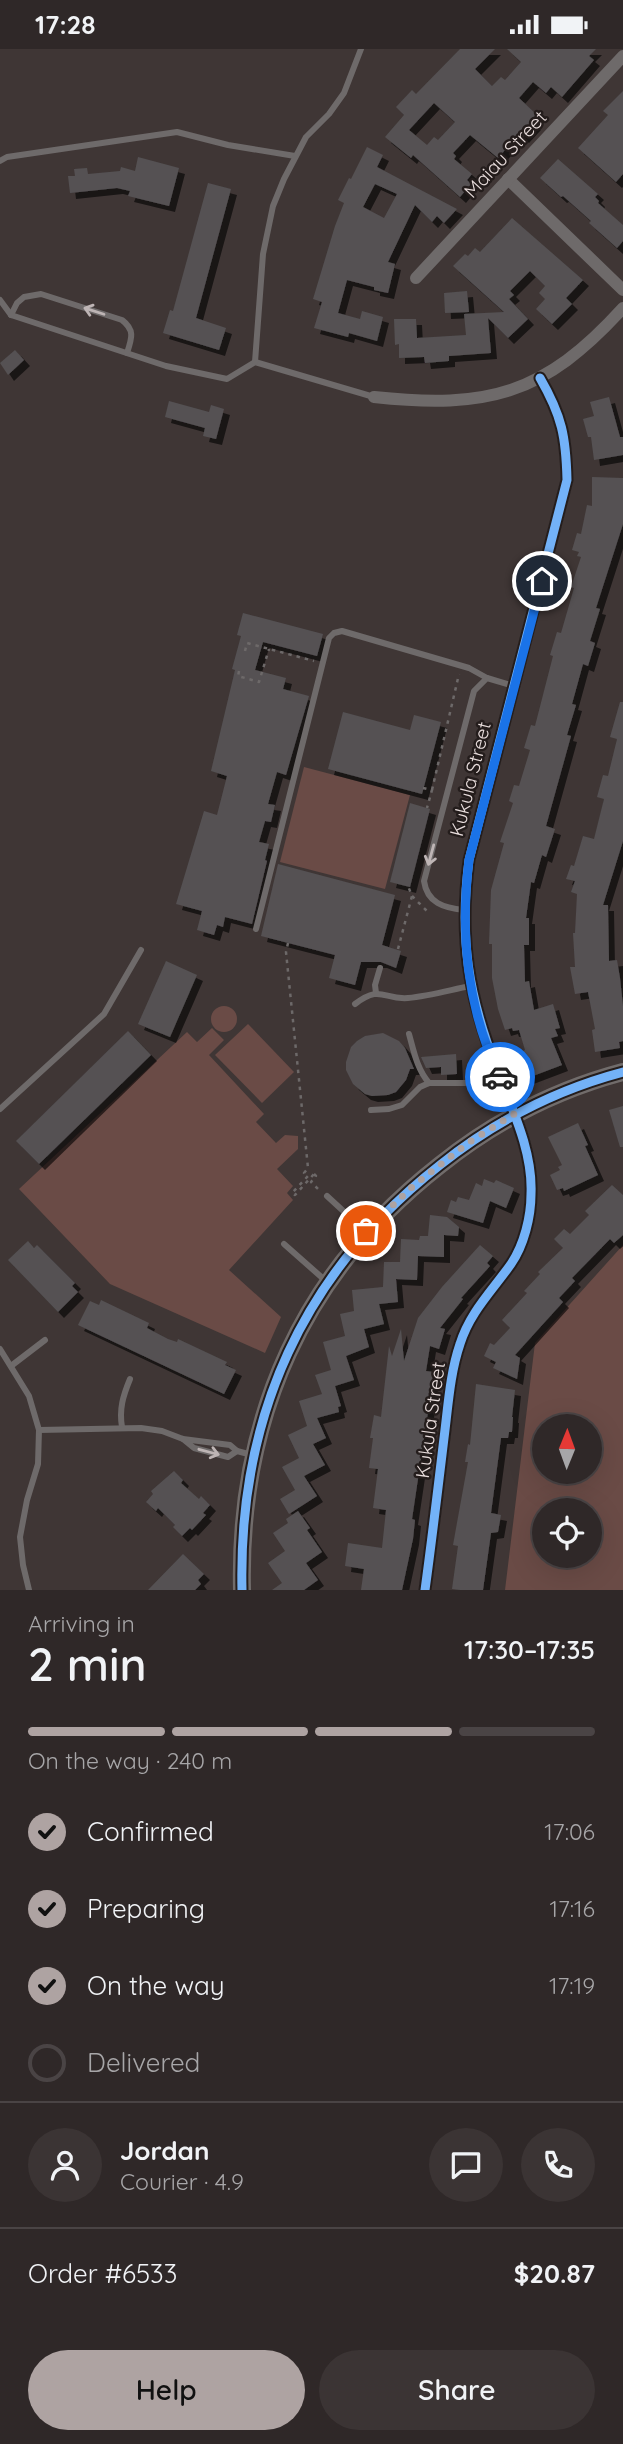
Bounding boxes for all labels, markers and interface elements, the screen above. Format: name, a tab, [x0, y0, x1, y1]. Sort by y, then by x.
text: 17:28	[35, 8, 96, 41]
street label: Maiau Street	[459, 105, 551, 203]
one-way arrow	[83, 303, 105, 316]
pin	[512, 551, 572, 611]
icon: home	[523, 562, 561, 600]
street label: Kukula Street	[444, 719, 496, 839]
one-way arrow	[424, 843, 437, 866]
courier	[465, 1042, 535, 1112]
icon: car	[481, 1058, 519, 1096]
pin	[336, 1201, 396, 1261]
icon: bag	[347, 1212, 385, 1250]
street label: Kukula Street	[410, 1360, 450, 1480]
north arrow	[532, 1414, 602, 1484]
map controls	[532, 1414, 602, 1568]
one-way arrow	[198, 1446, 220, 1459]
button: locate	[532, 1498, 602, 1568]
text: Arriving in	[28, 1609, 135, 1638]
text: 17:30–17:35	[464, 1633, 595, 1666]
text: 2 min	[28, 1635, 147, 1693]
text: On the way · 240 m	[28, 1746, 232, 1775]
icon: check	[28, 1813, 66, 1851]
text: Confirmed	[87, 1815, 214, 1848]
text: 17:06	[544, 1817, 595, 1846]
icon: check	[28, 1890, 66, 1928]
text: Preparing	[87, 1892, 205, 1925]
text: 17:16	[550, 1894, 595, 1923]
icon: check	[28, 1967, 66, 2005]
text: On the way	[87, 1969, 225, 2002]
text: 17:19	[549, 1971, 595, 2000]
text: Delivered	[87, 2046, 200, 2079]
button: person	[28, 2128, 102, 2202]
button: chat	[429, 2128, 503, 2202]
button: phone	[521, 2128, 595, 2202]
text: Jordan	[120, 2134, 209, 2167]
text: Courier · 4.9	[120, 2167, 244, 2196]
text: Order #6533	[28, 2257, 177, 2290]
text: $20.87	[514, 2257, 595, 2290]
button: Help	[28, 2350, 305, 2430]
button: Share	[319, 2350, 595, 2430]

